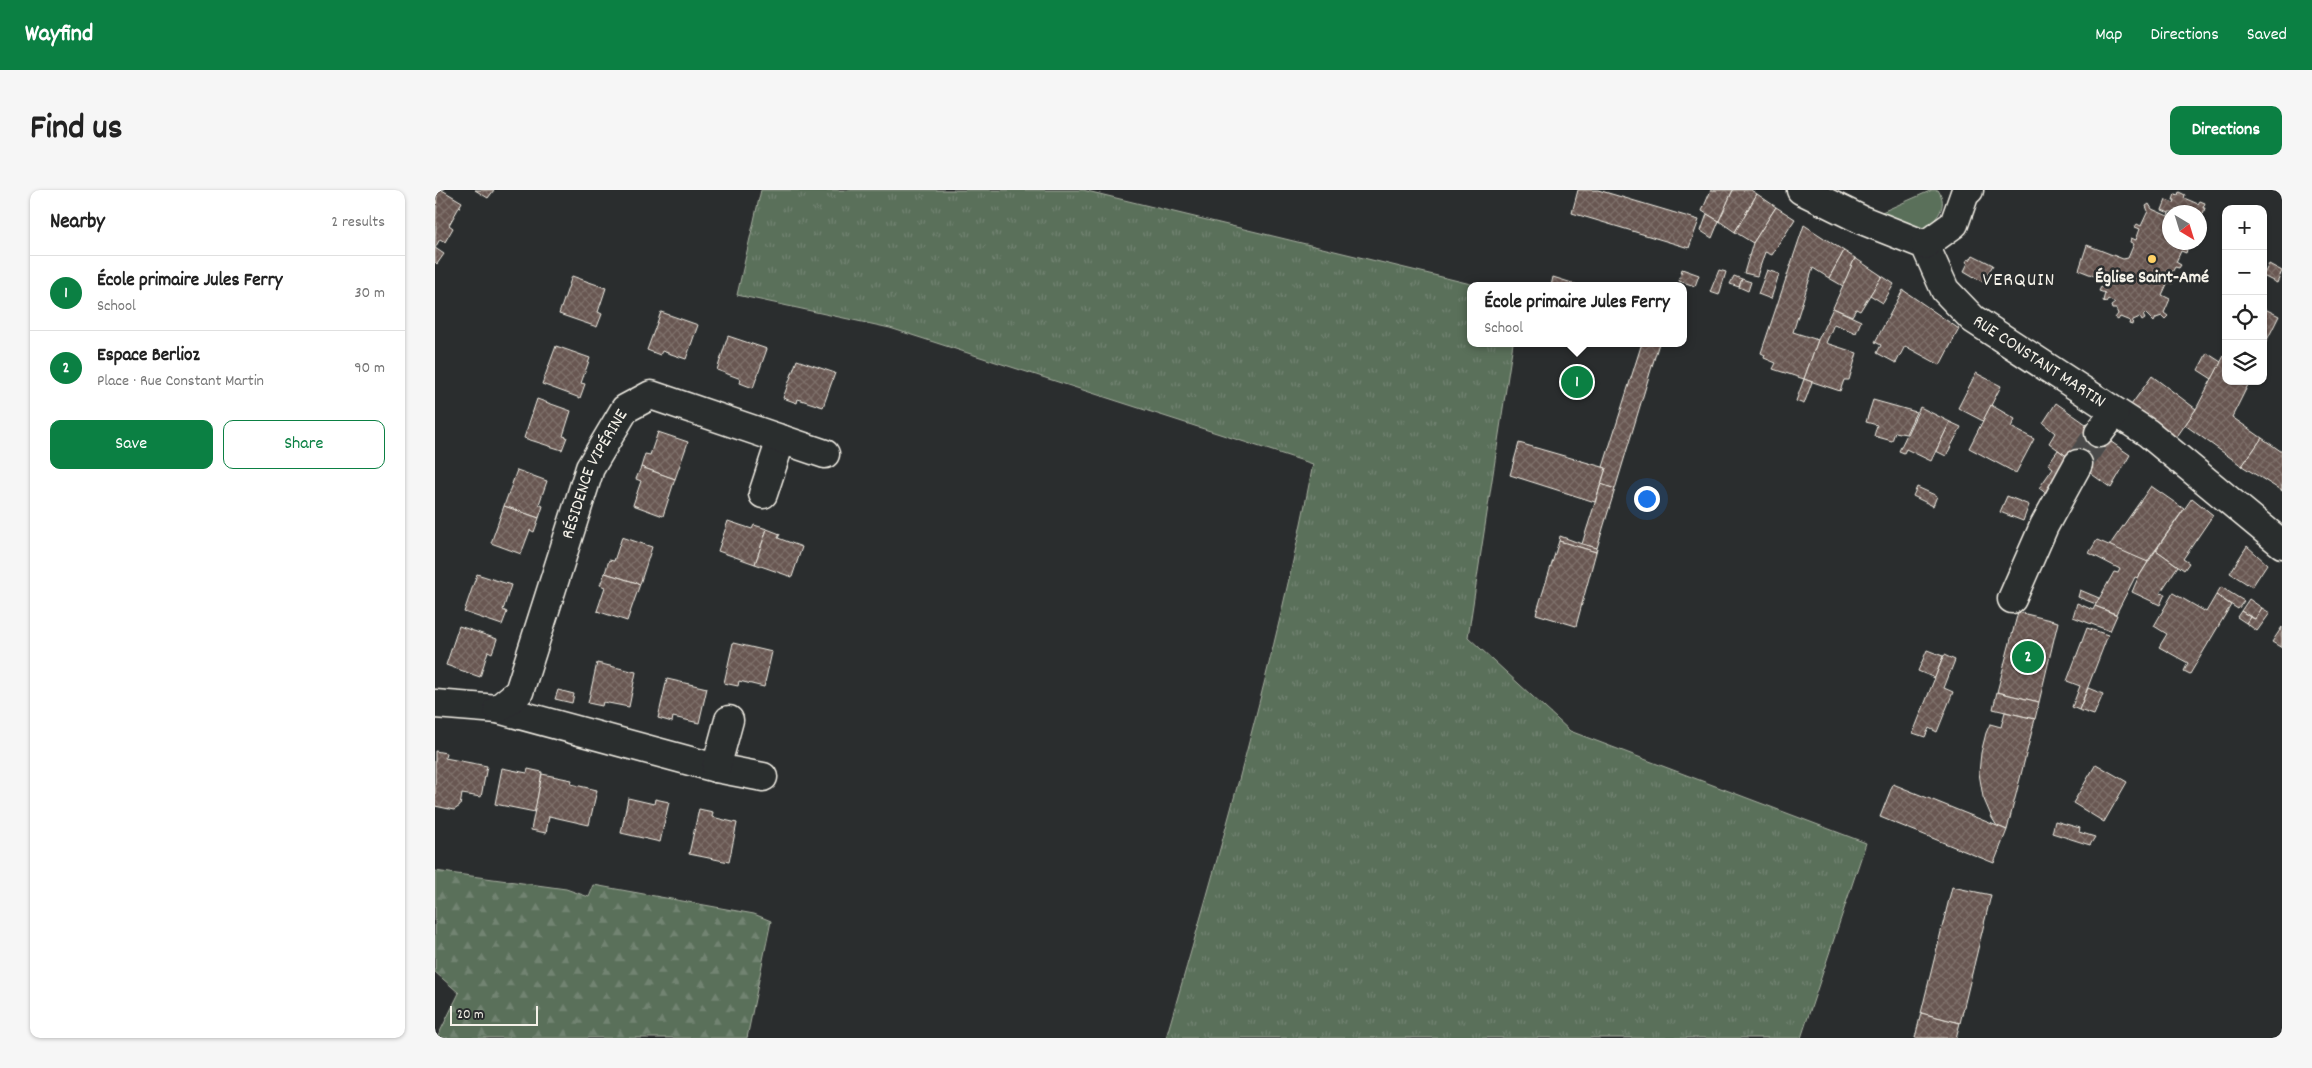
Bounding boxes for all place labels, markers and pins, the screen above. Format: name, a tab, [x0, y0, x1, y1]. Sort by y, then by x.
marker: Église Saint-Amé	[2146, 253, 2158, 265]
place label: Église Saint-Amé	[2095, 266, 2209, 291]
pin: 1	[1561, 363, 1593, 401]
pin: 2	[2012, 638, 2044, 676]

